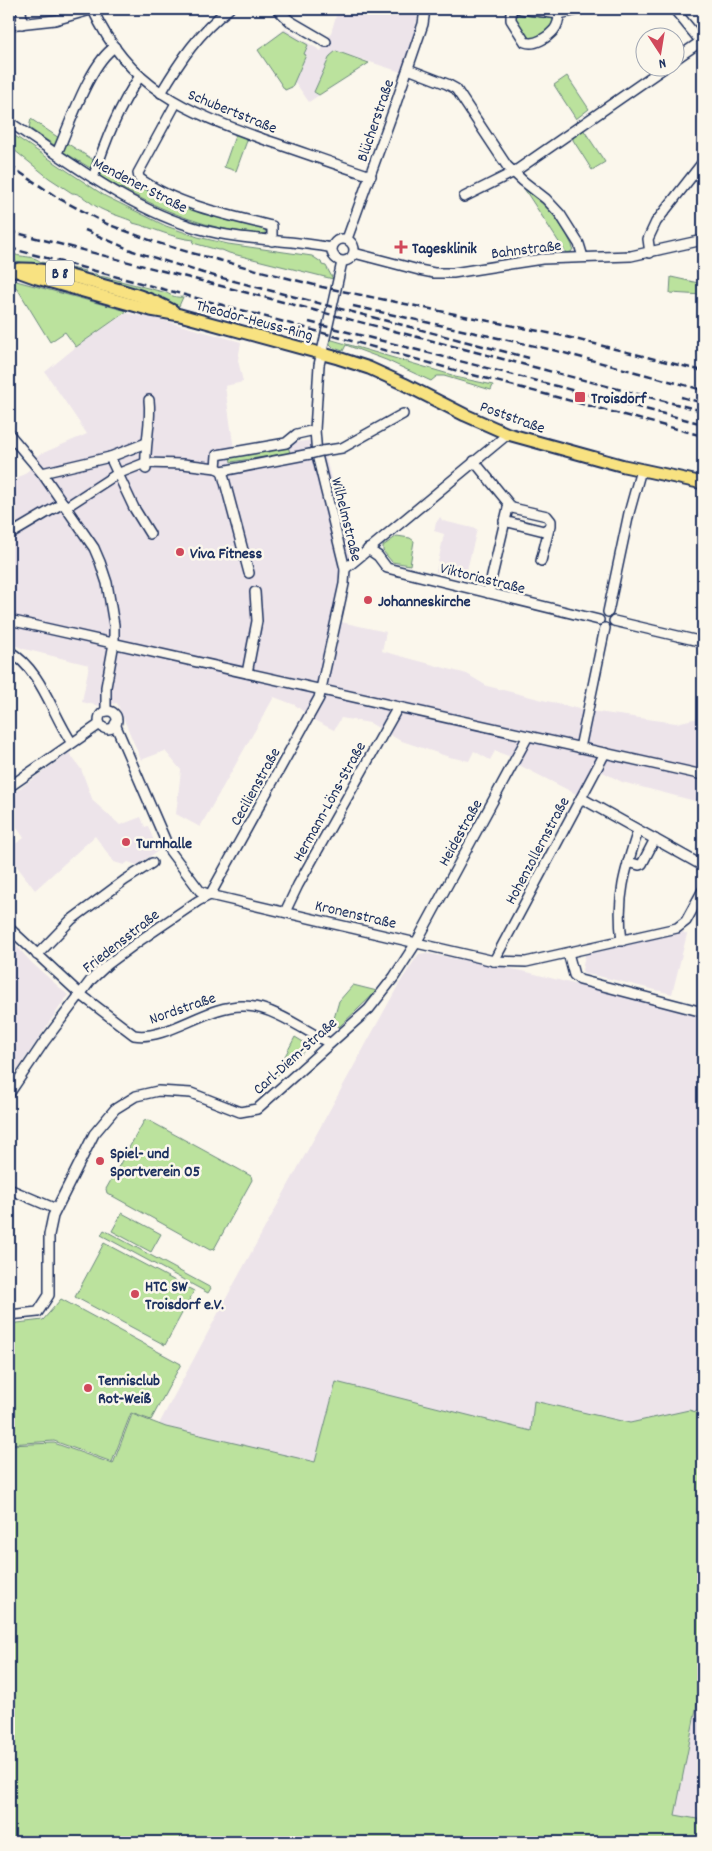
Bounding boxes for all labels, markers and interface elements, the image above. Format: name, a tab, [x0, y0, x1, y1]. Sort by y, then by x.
north arrow	[634, 28, 684, 78]
text: N	[657, 52, 668, 73]
street label: Blücherstraße	[352, 77, 401, 165]
street label: Schubertstraße	[184, 84, 280, 141]
street label: Mendener Straße	[89, 153, 191, 220]
street label: Bahnstraße	[490, 235, 563, 266]
place label: Tagesklinik	[412, 238, 477, 261]
marker: Tagesklinik	[394, 240, 408, 254]
road number: B 8	[46, 260, 74, 286]
street label: Theodor-Heuss-Ring	[193, 295, 315, 348]
place label: Troisdorf	[591, 388, 648, 411]
marker: Troisdorf	[573, 390, 587, 404]
street label: Poststraße	[476, 396, 548, 441]
street label: Wilhelmstraße	[324, 475, 367, 564]
place label: Viva Fitness	[190, 543, 263, 566]
marker: Viva Fitness	[174, 546, 186, 558]
street label: Viktoriastraße	[437, 558, 528, 601]
place label: Johanneskirche	[378, 591, 471, 614]
marker: Johanneskirche	[362, 594, 374, 606]
street label: Hermann-Löns-Straße	[288, 738, 373, 866]
street label: Cecilienstraße	[225, 744, 287, 830]
street label: Hohenzollernstraße	[500, 793, 576, 909]
street label: Heidestraße	[433, 796, 489, 871]
place label: Turnhalle	[136, 833, 192, 856]
marker: Turnhalle	[120, 836, 132, 848]
street label: Kronenstraße	[312, 895, 398, 936]
street label: Friedensstraße	[78, 904, 165, 979]
street label: Nordstraße	[146, 987, 219, 1031]
street label: Carl-Diem-Straße	[248, 1013, 343, 1101]
place label: Spiel- und Sportverein 05	[110, 1143, 200, 1184]
marker: Spiel- und Sportverein 05	[94, 1155, 106, 1167]
place label: HTC SW Troisdorf e.V.	[145, 1276, 224, 1317]
marker: HTC SW Troisdorf e.V.	[129, 1288, 141, 1300]
place label: Tennisclub Rot-Weiß	[98, 1370, 160, 1411]
marker: Tennisclub Rot-Weiß	[82, 1382, 94, 1394]

